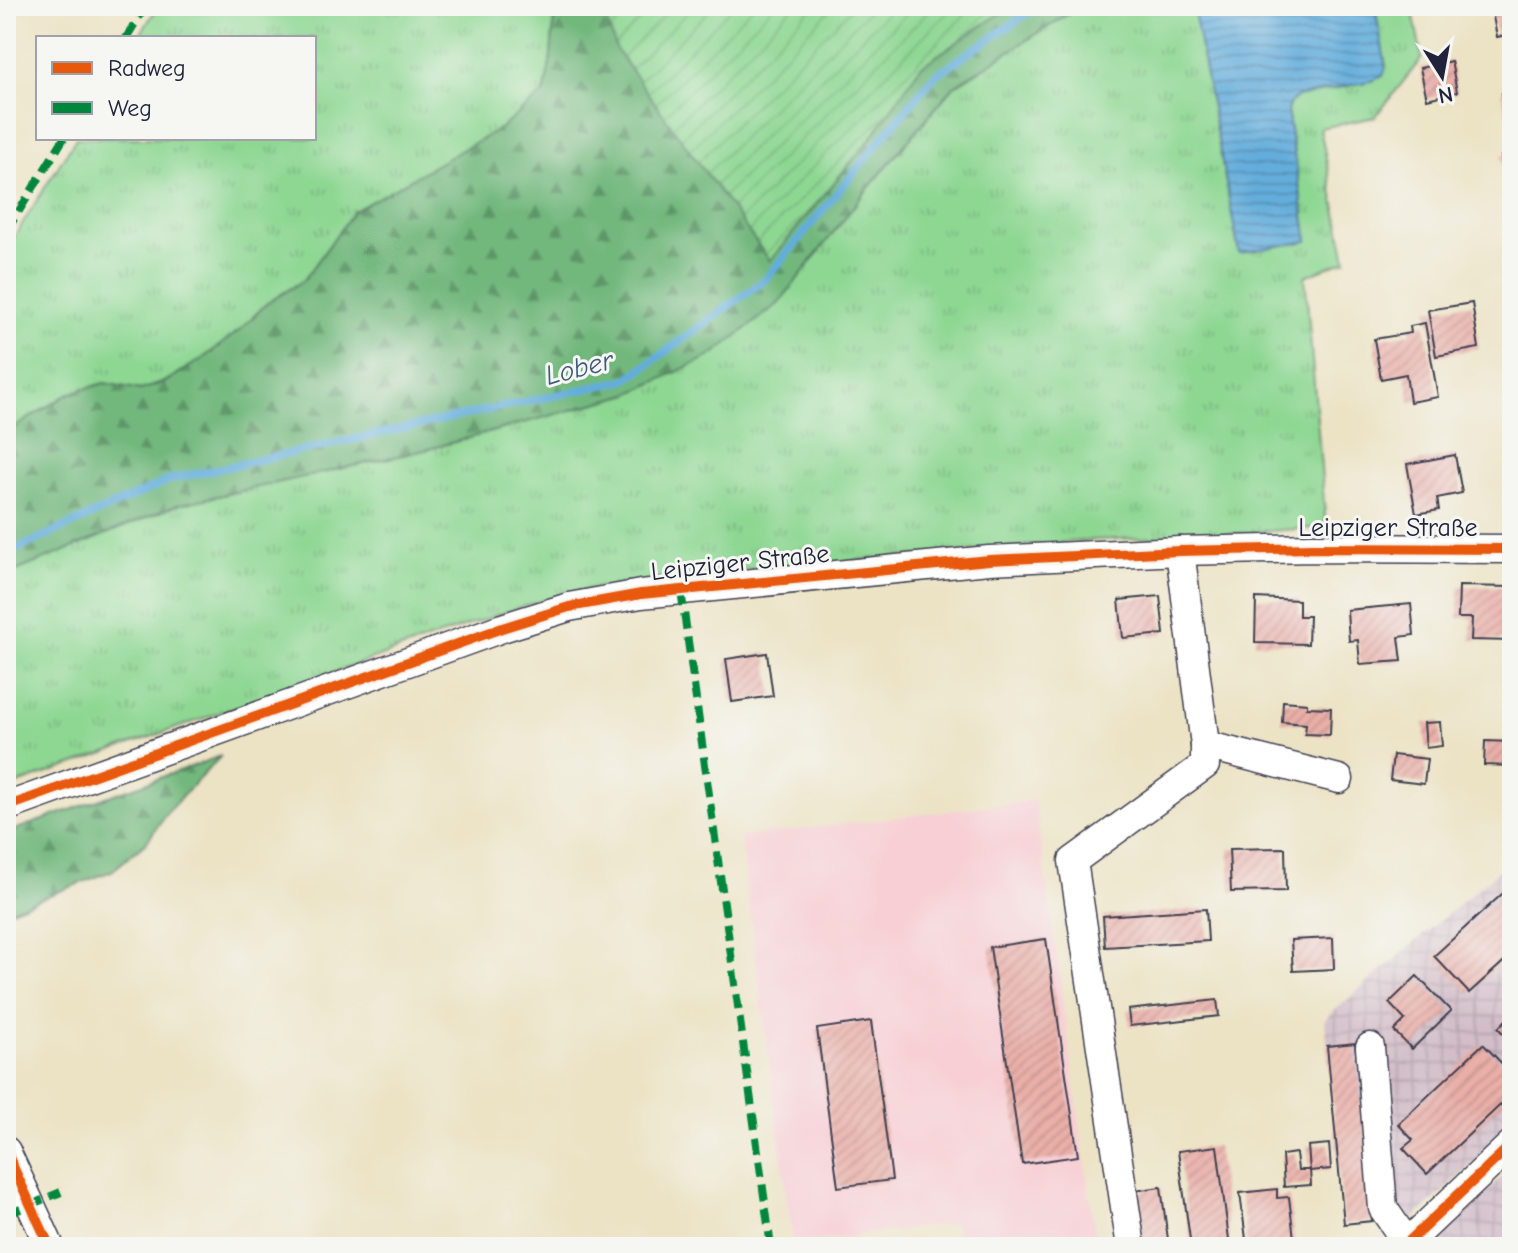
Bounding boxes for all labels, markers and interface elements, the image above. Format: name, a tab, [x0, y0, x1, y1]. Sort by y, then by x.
legend	[36, 36, 316, 140]
north arrow	[1402, 36, 1482, 116]
text: Radweg	[108, 54, 186, 82]
text: N	[1436, 81, 1455, 109]
text: Weg	[108, 94, 152, 122]
water label: Lober	[542, 344, 618, 392]
street label: Leipziger Straße	[1298, 513, 1478, 543]
street label: Leipziger Straße	[649, 539, 831, 587]

